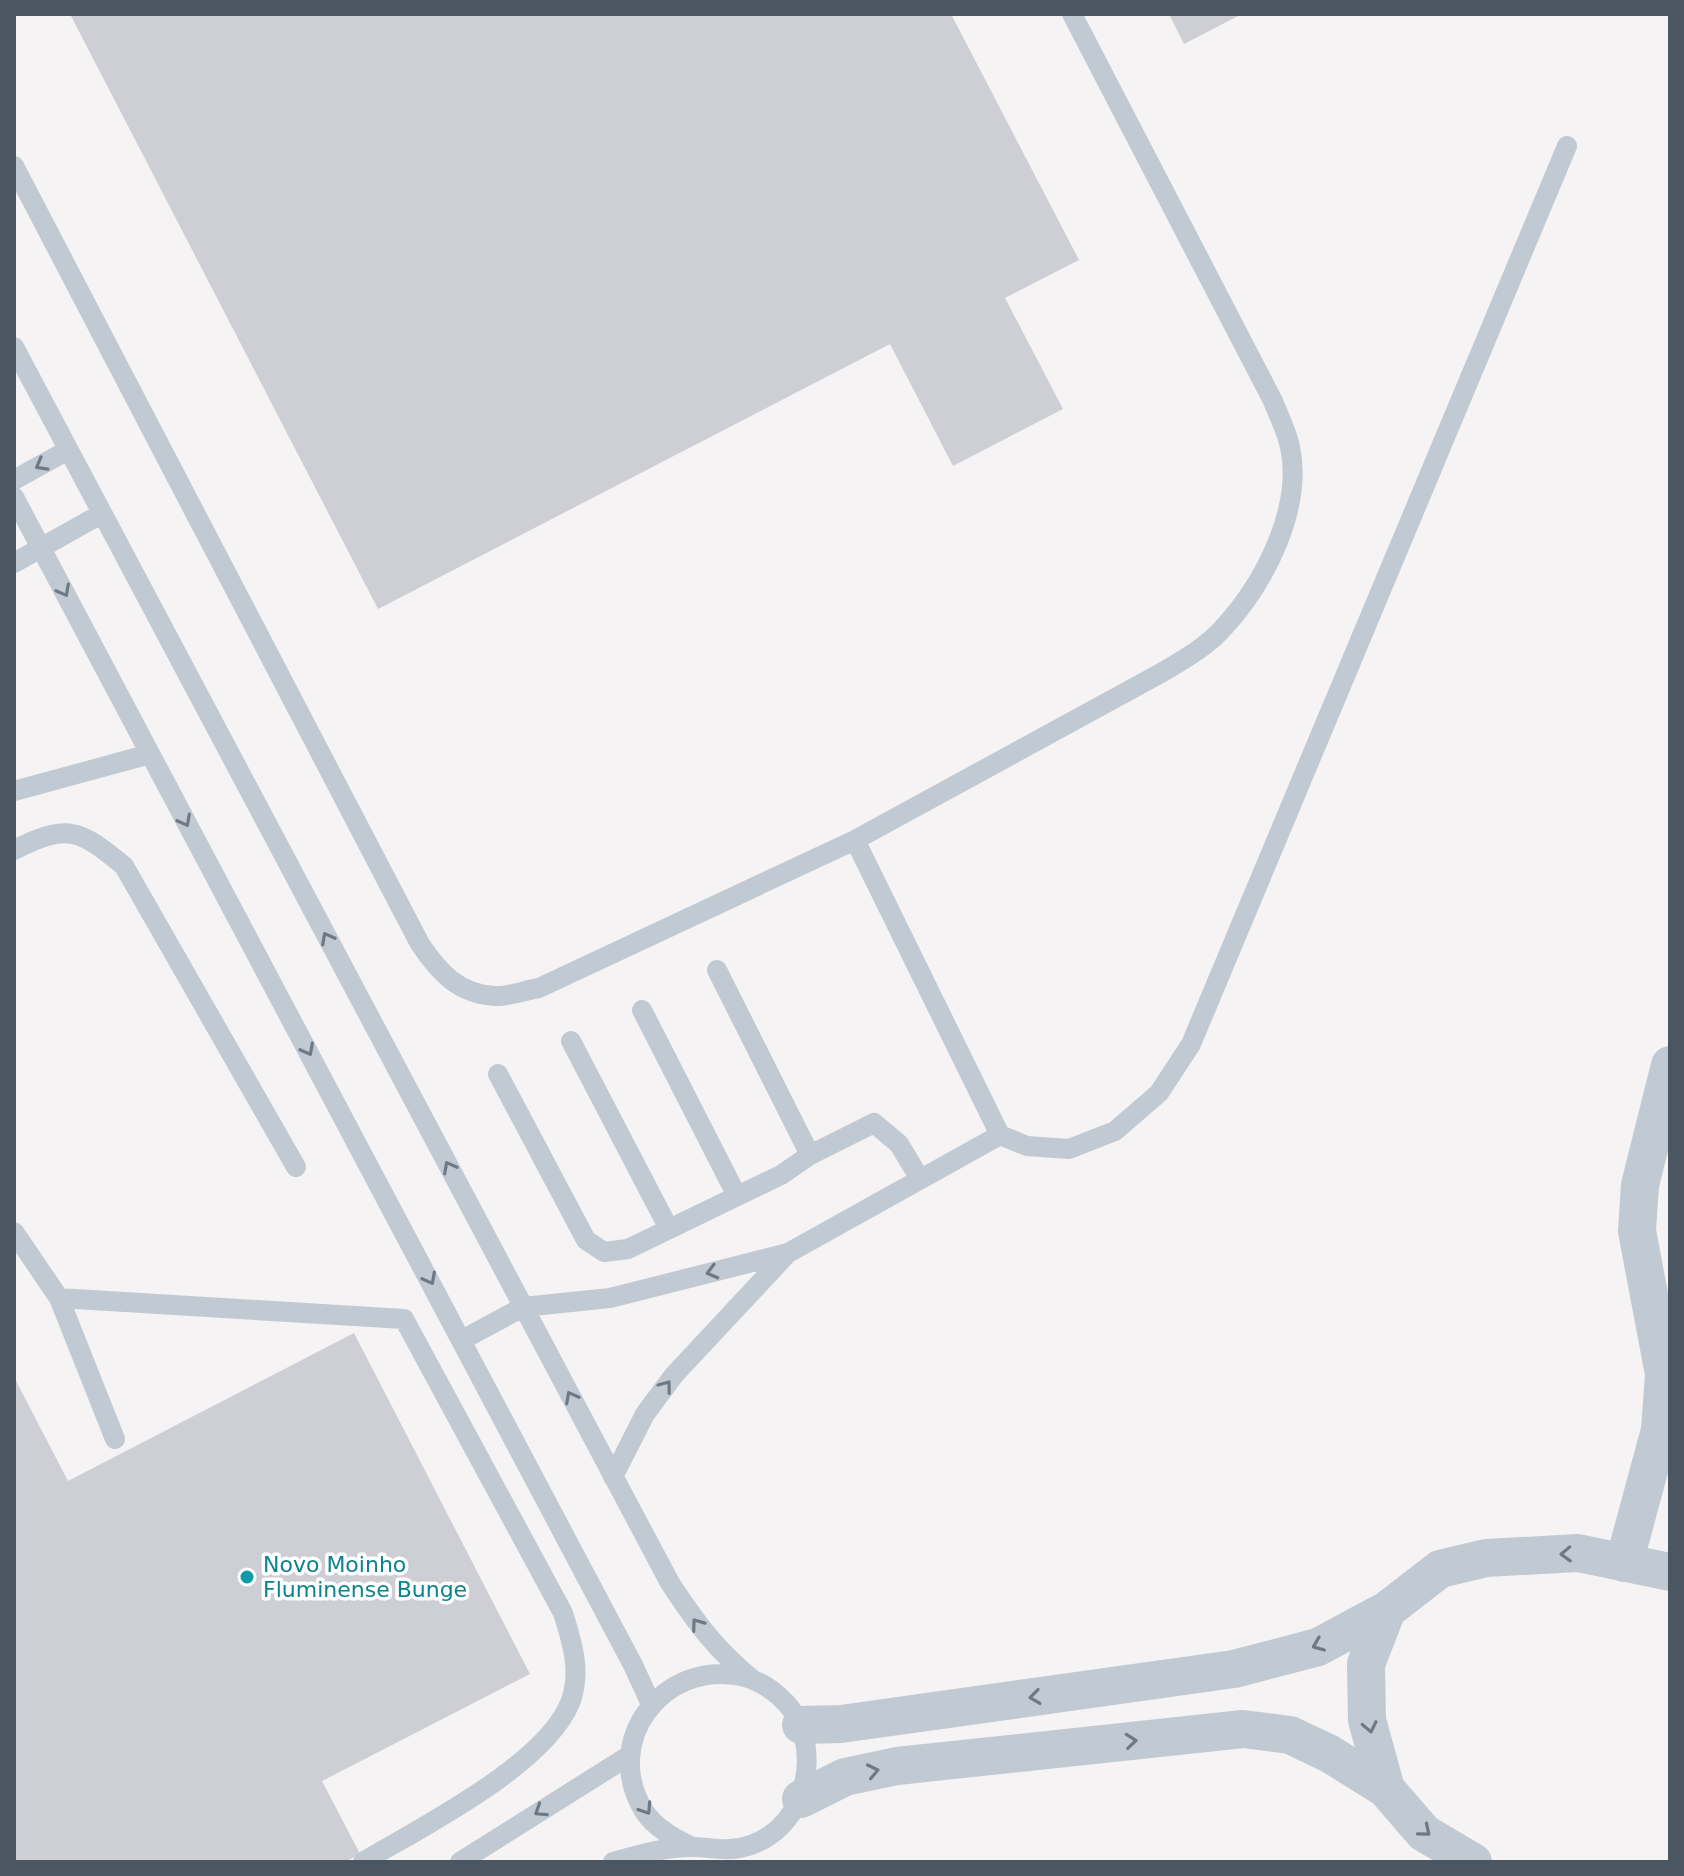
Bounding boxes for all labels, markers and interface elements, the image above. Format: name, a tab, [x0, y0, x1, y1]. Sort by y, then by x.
one-way arrow	[35, 455, 50, 471]
one-way arrow	[54, 583, 69, 597]
one-way arrow	[176, 812, 191, 827]
one-way arrow	[321, 932, 336, 946]
one-way arrow	[298, 1042, 313, 1056]
one-way arrow	[443, 1161, 458, 1176]
one-way arrow	[706, 1263, 720, 1280]
one-way arrow	[421, 1271, 436, 1286]
one-way arrow	[657, 1380, 671, 1394]
one-way arrow	[565, 1391, 580, 1405]
one-way arrow	[1559, 1545, 1572, 1563]
place label: Novo Moinho Fluminense Bunge	[263, 1552, 467, 1602]
marker: Novo Moinho Fluminense Bunge	[238, 1568, 256, 1586]
one-way arrow	[693, 1618, 707, 1632]
one-way arrow	[1312, 1635, 1326, 1652]
one-way arrow	[1028, 1688, 1042, 1705]
one-way arrow	[1361, 1720, 1378, 1734]
one-way arrow	[1125, 1732, 1138, 1749]
one-way arrow	[866, 1763, 880, 1780]
one-way arrow	[534, 1801, 549, 1816]
one-way arrow	[636, 1801, 651, 1815]
one-way arrow	[1416, 1821, 1430, 1836]

